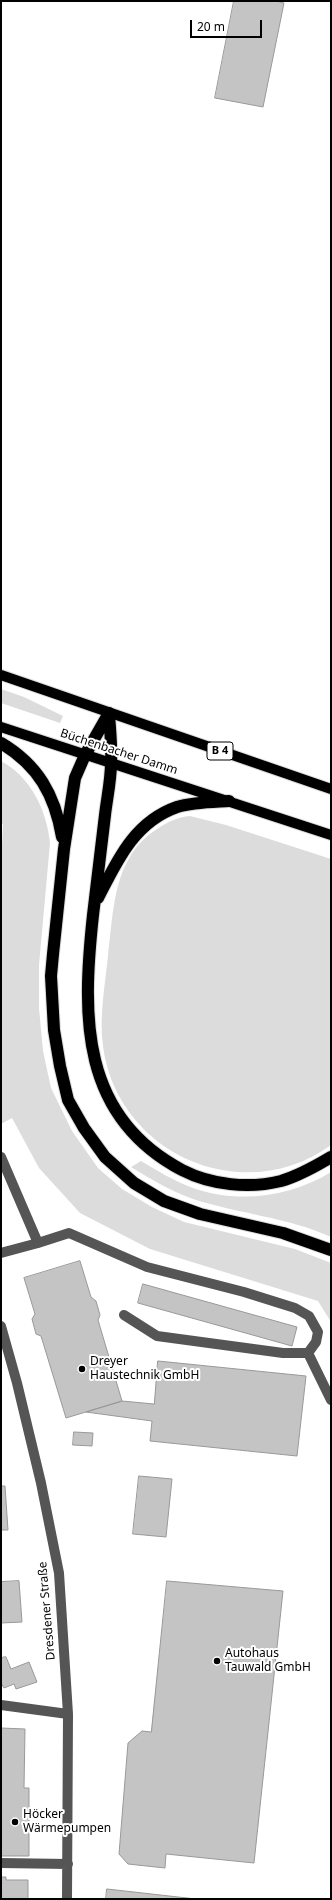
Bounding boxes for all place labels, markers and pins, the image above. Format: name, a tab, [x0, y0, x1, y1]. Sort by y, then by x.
place label: Dreyer Haustechnik GmbH	[90, 1355, 199, 1383]
marker: Dreyer Haustechnik GmbH	[77, 1364, 87, 1374]
place label: Autohaus Tauwald GmbH	[225, 1647, 311, 1675]
marker: Autohaus Tauwald GmbH	[212, 1656, 222, 1666]
place label: Höcker Wärmepumpen	[23, 1808, 111, 1836]
marker: Höcker Wärmepumpen	[10, 1817, 20, 1827]

